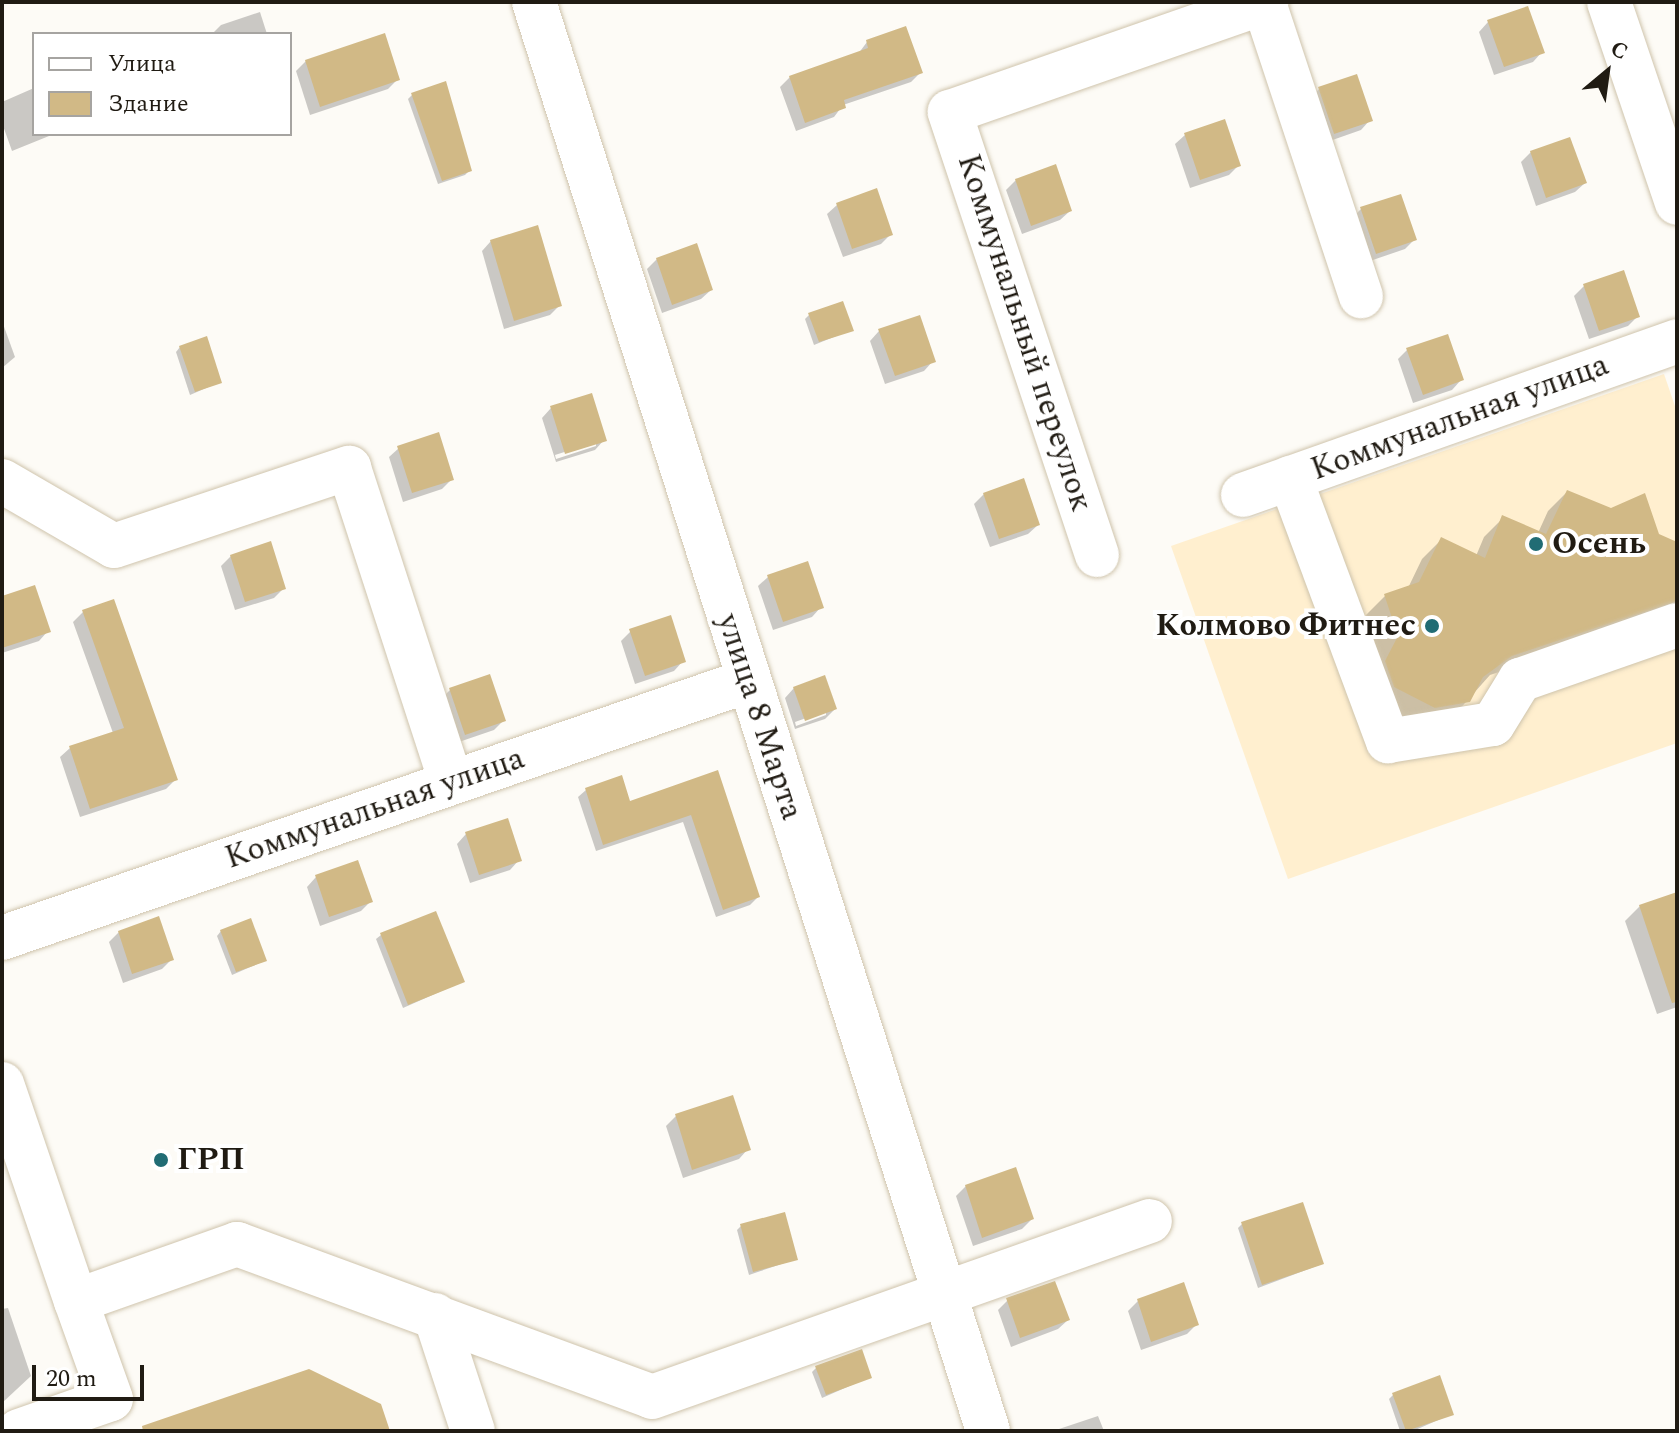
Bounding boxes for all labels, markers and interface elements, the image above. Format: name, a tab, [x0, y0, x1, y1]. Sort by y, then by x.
legend	[32, 32, 292, 136]
north arrow	[1567, 32, 1647, 112]
text: С	[1604, 32, 1634, 69]
text: Улица	[108, 46, 176, 82]
text: Здание	[108, 86, 189, 122]
street label: Коммунальный переулок	[948, 150, 1100, 516]
street label: Коммунальная улица	[1306, 346, 1614, 490]
place label: Осень	[1552, 525, 1646, 563]
marker: Осень	[1527, 535, 1545, 553]
place label: Колмово Фитнес	[1155, 607, 1416, 645]
street label: улица 8 Марта	[708, 609, 810, 825]
marker: Колмово Фитнес	[1423, 617, 1441, 635]
street label: Коммунальная улица	[220, 740, 530, 878]
place label: ГРП	[177, 1141, 245, 1179]
marker: ГРП	[152, 1151, 170, 1169]
scale bar	[36, 1349, 148, 1399]
text: 20 m	[46, 1361, 97, 1397]

